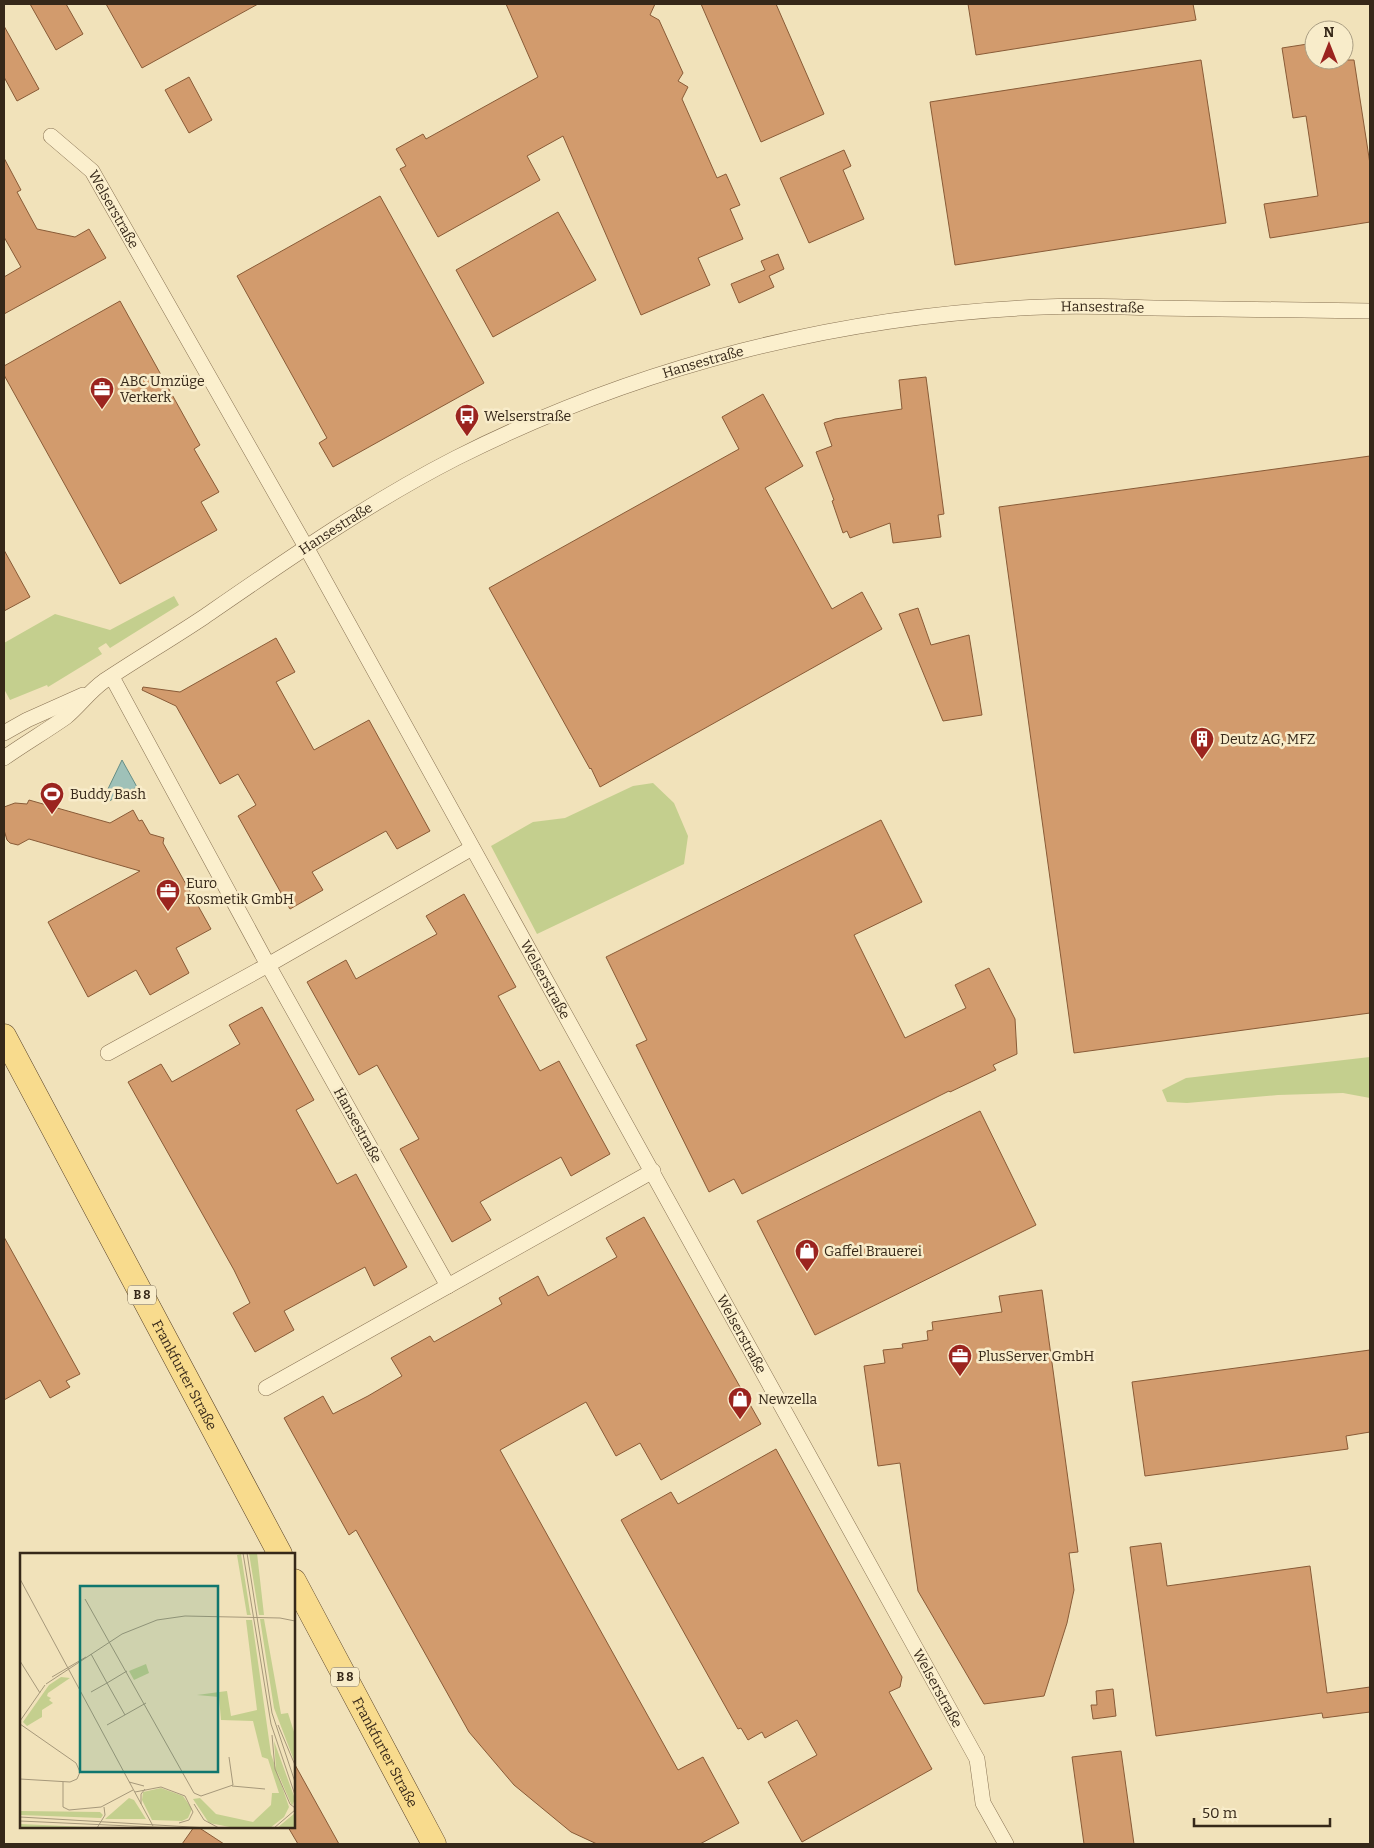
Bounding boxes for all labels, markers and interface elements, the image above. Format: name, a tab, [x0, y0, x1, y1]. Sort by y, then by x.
north arrow	[1304, 20, 1354, 70]
text: N	[1324, 24, 1335, 41]
street label: Welserstraße	[84, 167, 142, 252]
street label: Hansestraße	[1061, 298, 1145, 317]
street label: Hansestraße	[660, 343, 745, 382]
place label: ABC Umzüge Verkerk	[120, 373, 205, 406]
office icon: ABC Umzüge Verkerk	[89, 376, 115, 410]
bus stop icon: Welserstraße	[454, 403, 480, 437]
place label: Welserstraße	[484, 408, 571, 425]
street label: Hansestraße	[296, 499, 376, 559]
building icon: Deutz AG, MFZ	[1189, 726, 1215, 760]
place label: Deutz AG, MFZ	[1220, 731, 1315, 748]
sports icon: Buddy Bash	[39, 781, 65, 815]
place label: Buddy Bash	[70, 786, 146, 803]
place label: Euro Kosmetik GmbH	[186, 875, 294, 908]
office icon: Euro Kosmetik GmbH	[155, 878, 181, 912]
street label: Welserstraße	[516, 938, 574, 1022]
street label: Hansestraße	[330, 1085, 385, 1166]
shop icon: Gaffel Brauerei	[794, 1238, 820, 1272]
place label: Gaffel Brauerei	[824, 1243, 922, 1260]
road number: B 8	[128, 1286, 156, 1304]
street label: Welserstraße	[713, 1292, 770, 1376]
street label: Frankfurter Straße	[148, 1317, 220, 1433]
office icon: PlusServer GmbH	[947, 1343, 973, 1377]
place label: PlusServer GmbH	[978, 1348, 1094, 1365]
shop icon: Newzella	[727, 1386, 753, 1420]
place label: Newzella	[758, 1391, 818, 1408]
inset map	[20, 1553, 295, 1828]
street label: Welserstraße	[909, 1646, 966, 1731]
road number: B 8	[331, 1668, 359, 1686]
street label: Frankfurter Straße	[348, 1694, 421, 1811]
scale bar	[1194, 1796, 1330, 1828]
text: 50 m	[1202, 1804, 1238, 1822]

